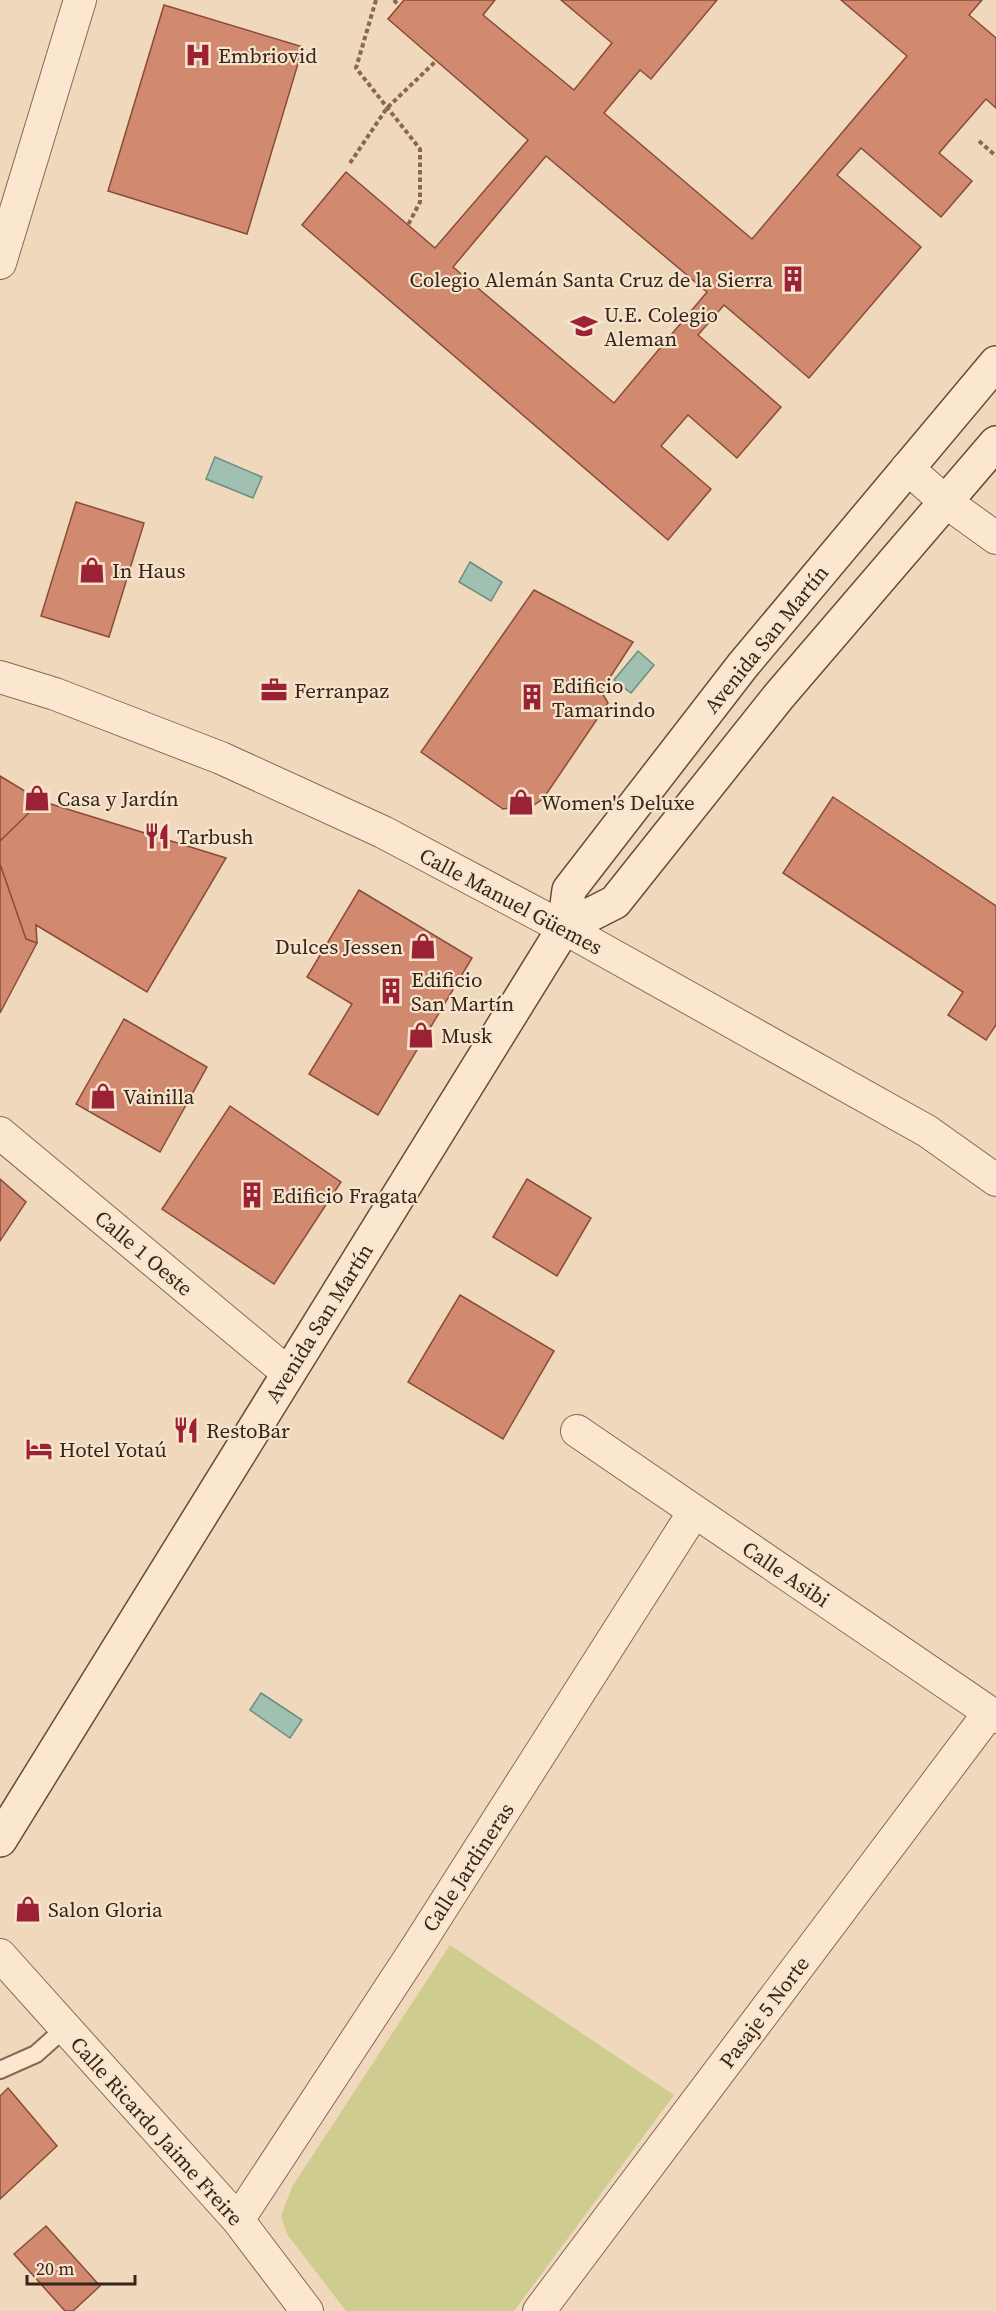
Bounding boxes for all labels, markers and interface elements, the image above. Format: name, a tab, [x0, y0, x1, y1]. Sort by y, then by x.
hospital icon: Embriovid	[183, 40, 213, 70]
place label: Embriovid	[218, 41, 317, 70]
building icon: Colegio Alemán Santa Cruz de la Sierra	[778, 264, 808, 294]
place label: Colegio Alemán Santa Cruz de la Sierra	[410, 265, 773, 294]
place label: U.E. Colegio Aleman	[604, 300, 718, 353]
school or university icon: U.E. Colegio Aleman	[569, 311, 599, 341]
shop icon: In Haus	[77, 555, 107, 585]
place label: In Haus	[112, 556, 186, 585]
street label: Avenida San Martín	[697, 559, 835, 719]
place label: Edificio Tamarindo	[552, 671, 655, 724]
office icon: Ferranpaz	[259, 675, 289, 705]
place label: Ferranpaz	[294, 676, 389, 705]
building icon: Edificio Tamarindo	[517, 682, 547, 712]
shop icon: Casa y Jardín	[22, 783, 52, 813]
place label: Casa y Jardín	[57, 784, 179, 813]
shop icon: Women's Deluxe	[506, 787, 536, 817]
place label: Women's Deluxe	[541, 788, 695, 817]
restaurant icon: Tarbush	[142, 821, 172, 851]
place label: Tarbush	[177, 822, 254, 851]
street label: Calle Manuel Güemes	[414, 840, 608, 962]
shop icon: Dulces Jessen	[408, 931, 438, 961]
place label: Dulces Jessen	[275, 932, 403, 961]
place label: Edificio San Martín	[411, 965, 514, 1018]
building icon: Edificio San Martín	[376, 976, 406, 1006]
shop icon: Musk	[406, 1020, 436, 1050]
place label: Musk	[441, 1021, 493, 1050]
shop icon: Vainilla	[88, 1081, 118, 1111]
place label: Vainilla	[123, 1082, 195, 1111]
building icon: Edificio Fragata	[237, 1180, 267, 1210]
place label: Edificio Fragata	[272, 1181, 418, 1210]
street label: Calle 1 Oeste	[89, 1203, 199, 1303]
street label: Avenida San Martín	[258, 1237, 380, 1408]
restaurant icon: RestoBar	[171, 1415, 201, 1445]
place label: RestoBar	[206, 1416, 290, 1445]
hotel icon: Hotel Yotaú	[24, 1434, 54, 1464]
place label: Hotel Yotaú	[59, 1435, 167, 1464]
street label: Calle Asibi	[737, 1534, 835, 1614]
street label: Calle Jardineras	[415, 1797, 521, 1937]
shop icon: Salon Gloria	[13, 1894, 43, 1924]
place label: Salon Gloria	[48, 1895, 163, 1924]
street label: Pasaje 5 Norte	[712, 1950, 816, 2074]
street label: Calle Ricardo Jaime Freire	[64, 2030, 250, 2232]
scale bar	[27, 2248, 135, 2286]
text: 20 m	[36, 2256, 74, 2281]

